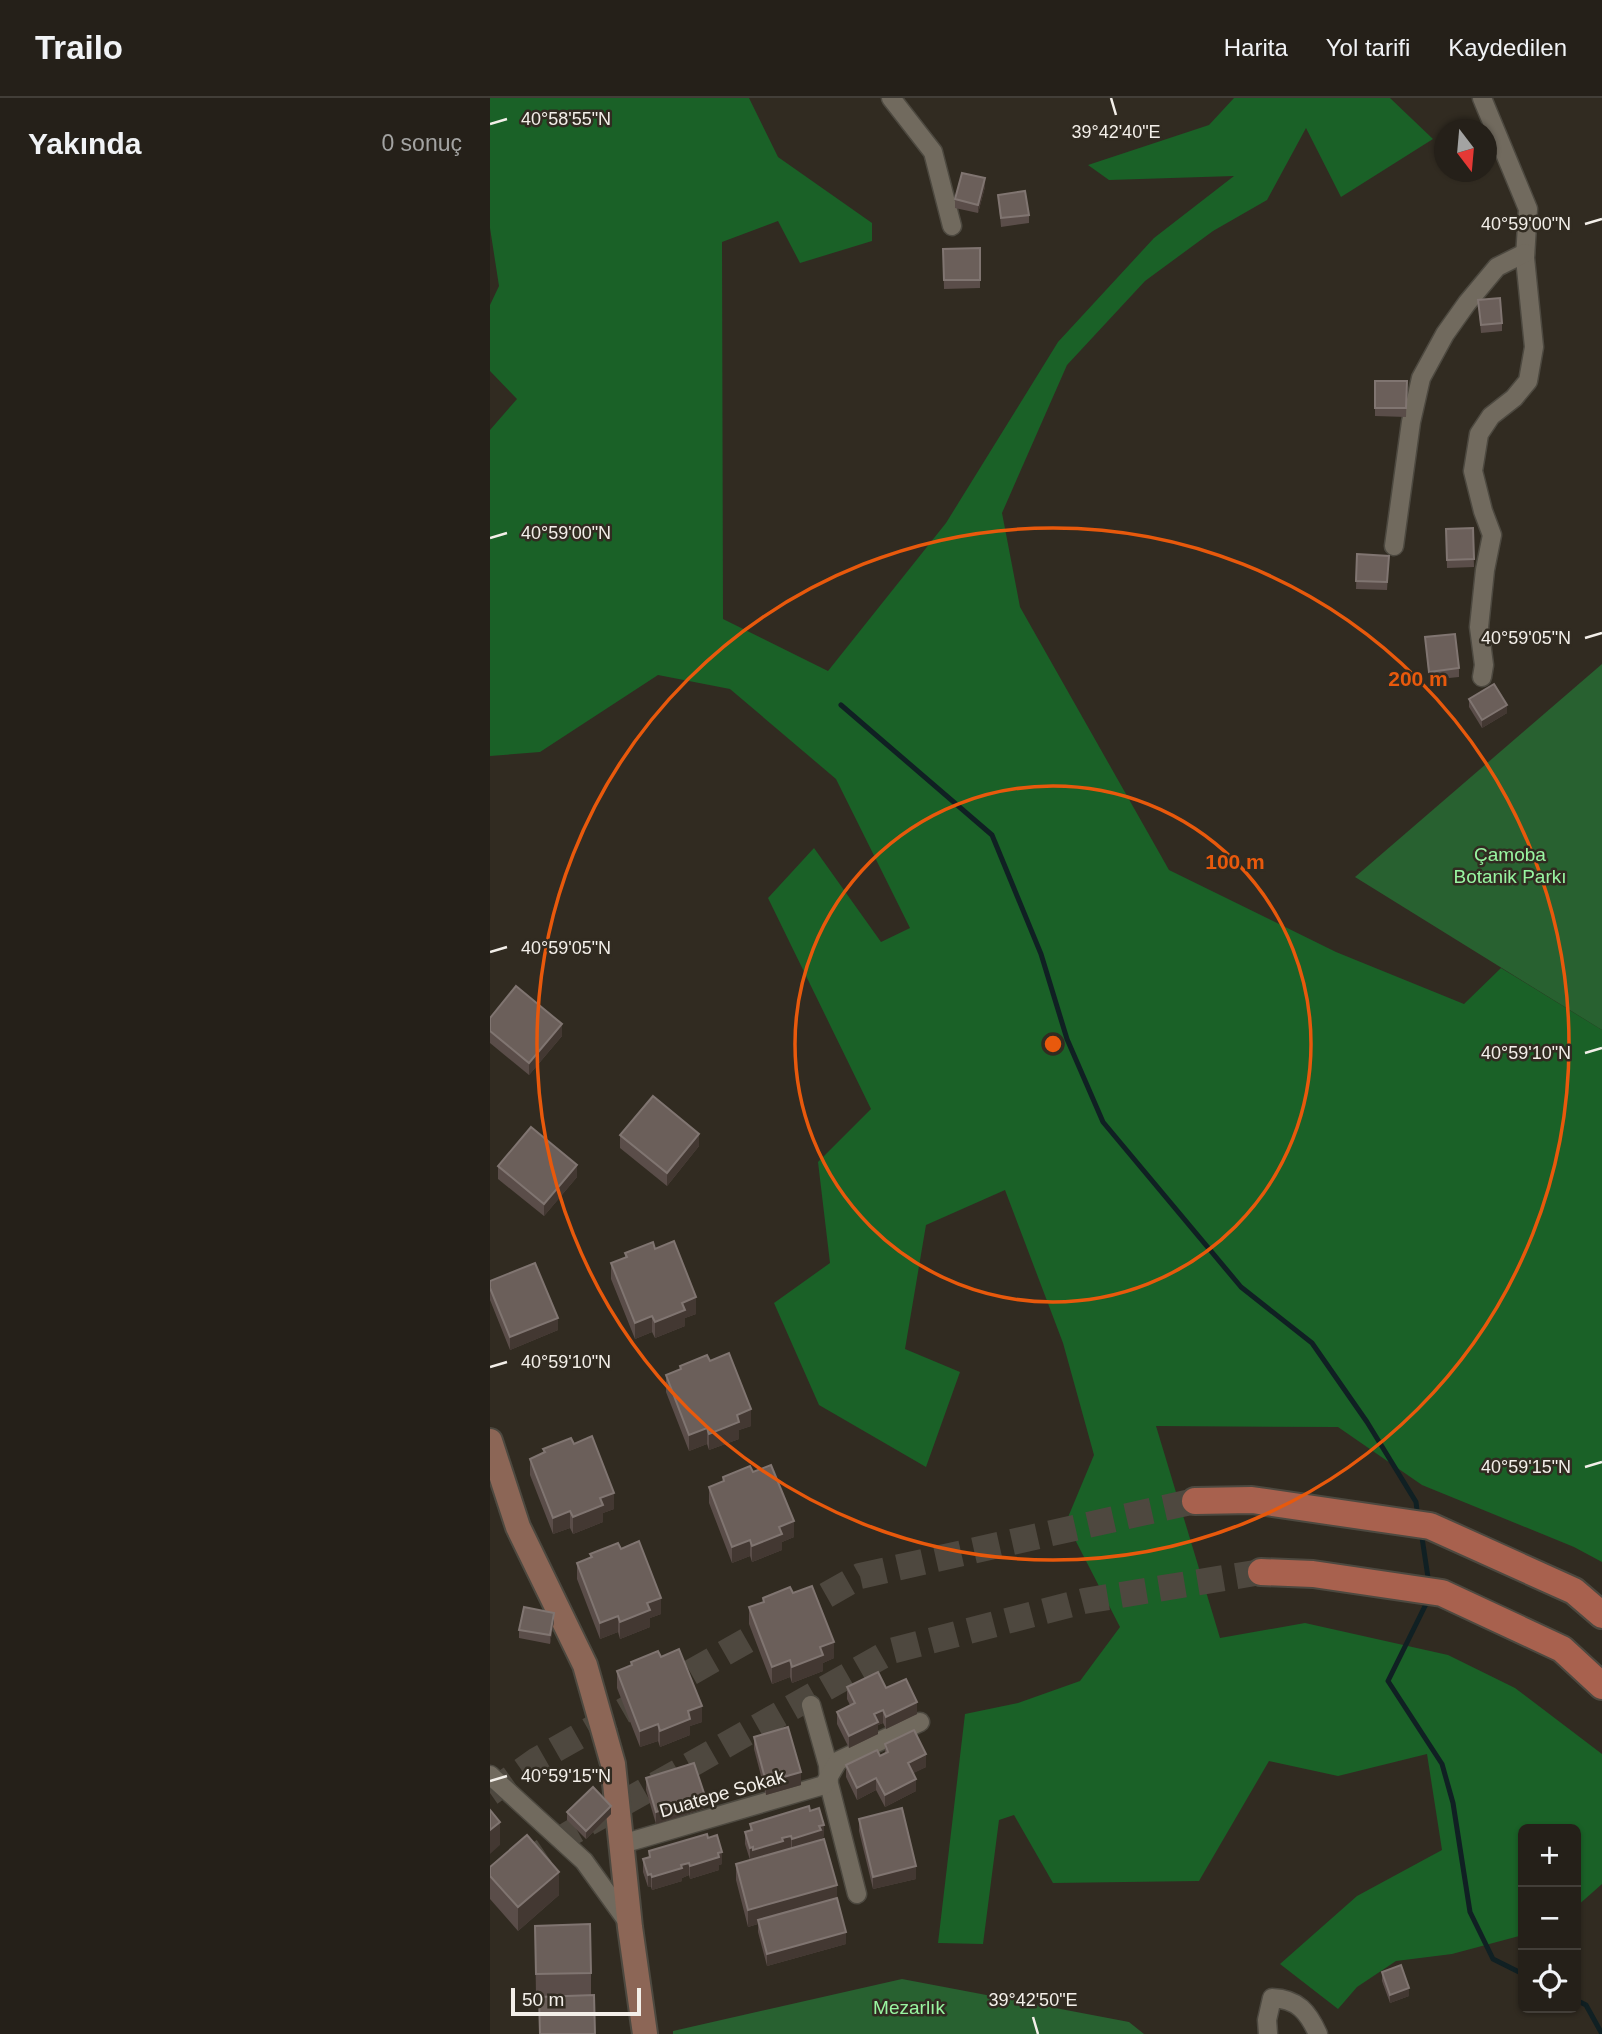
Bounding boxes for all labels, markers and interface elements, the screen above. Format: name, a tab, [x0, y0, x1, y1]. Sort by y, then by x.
text: Trailo	[35, 29, 123, 66]
text: Harita	[1224, 34, 1288, 61]
text: Yol tarifi	[1326, 34, 1410, 61]
text: Kaydedilen	[1448, 34, 1567, 61]
text: 40°58'55"N	[521, 109, 611, 129]
north arrow	[1434, 119, 1497, 182]
text: 39°42'40"E	[1071, 122, 1161, 142]
text: Yakında	[28, 127, 141, 160]
text: 0 sonuç	[381, 130, 462, 156]
text: 40°59'00"N	[1481, 214, 1571, 234]
text: 40°59'00"N	[521, 523, 611, 543]
text: 40°59'05"N	[1481, 628, 1571, 648]
text: 200 m	[1388, 667, 1448, 690]
park label: Çamoba Botanik Parkı	[1454, 844, 1567, 887]
text: 100 m	[1205, 850, 1265, 873]
text: 40°59'05"N	[521, 938, 611, 958]
centre of rings	[1041, 1032, 1065, 1056]
text: 40°59'10"N	[1481, 1043, 1571, 1063]
text: 40°59'10"N	[521, 1352, 611, 1372]
text: 40°59'15"N	[1481, 1457, 1571, 1477]
street label: Duatepe Sokak	[657, 1765, 788, 1821]
text: 40°59'15"N	[521, 1766, 611, 1786]
map controls	[1518, 1824, 1581, 2013]
button: +	[1518, 1824, 1581, 1887]
button: −	[1518, 1887, 1581, 1950]
button: locate	[1518, 1950, 1581, 2013]
scale bar	[511, 1985, 640, 2017]
text: 50 m	[522, 1989, 564, 2010]
text: 39°42'50"E	[988, 1990, 1078, 2010]
park label: Mezarlık	[873, 1997, 945, 2018]

